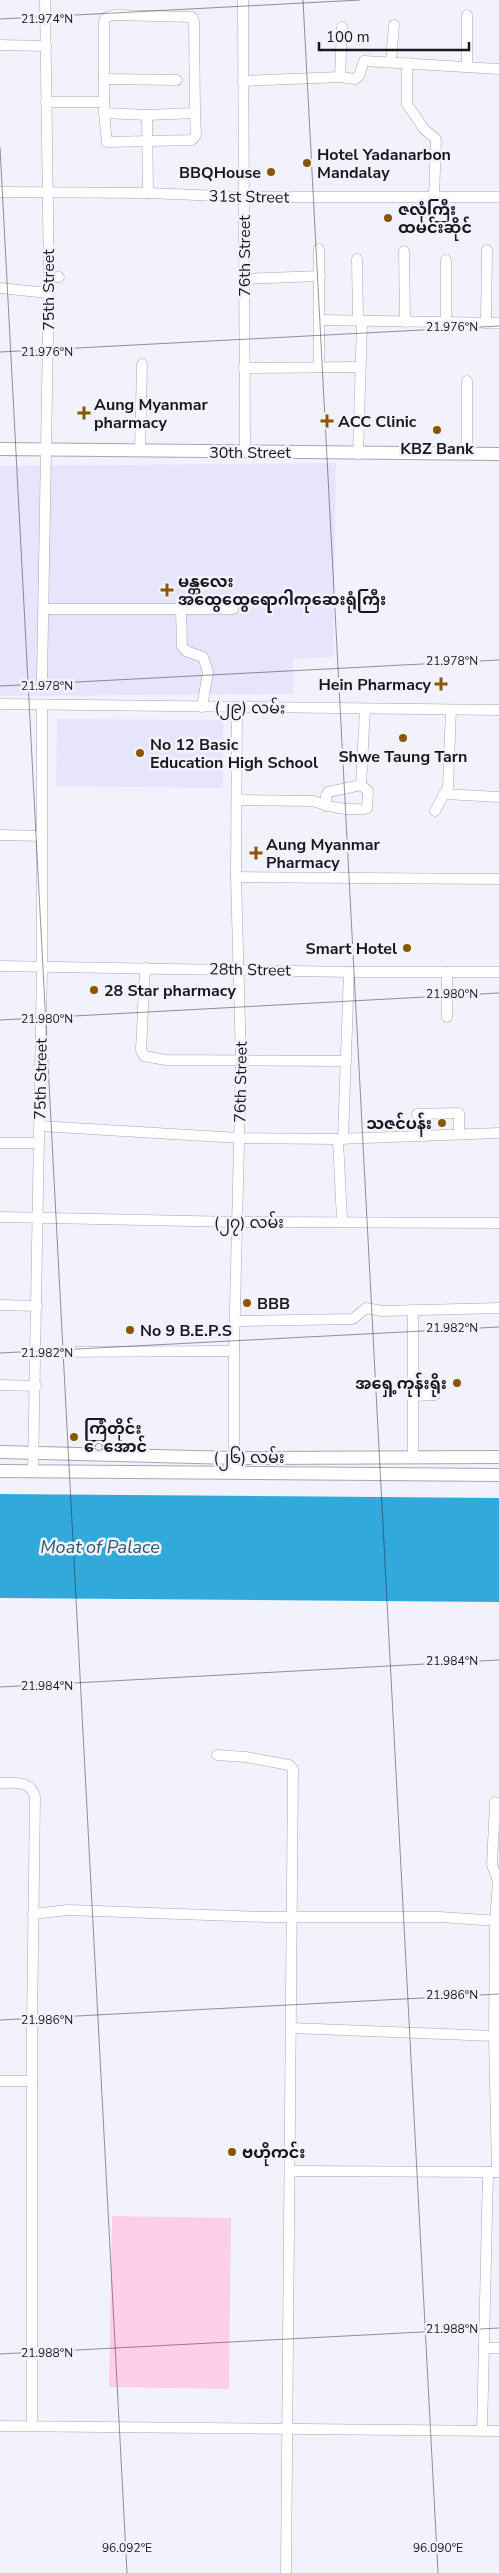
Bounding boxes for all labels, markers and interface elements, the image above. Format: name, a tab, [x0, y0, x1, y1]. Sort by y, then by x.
text: 21.974°N	[21, 11, 73, 27]
scale bar	[319, 20, 469, 52]
text: 100 m	[326, 27, 370, 47]
place label: Hotel Yadanarbon Mandalay	[317, 144, 451, 184]
marker: Hotel Yadanarbon Mandalay	[301, 157, 313, 169]
place label: BBQHouse	[179, 162, 261, 184]
marker: BBQHouse	[265, 166, 277, 178]
street label: 31st Street	[209, 185, 290, 209]
place label: ဇလုံကြီး ထမင်းဆိုင်	[398, 198, 472, 241]
marker: ဇလုံကြီး ထမင်းဆိုင်	[382, 212, 394, 224]
street label: 76th Street	[234, 215, 256, 297]
street label: 75th Street	[38, 249, 60, 331]
text: 21.976°N	[426, 319, 478, 335]
text: 21.976°N	[21, 344, 73, 360]
place label: Aung Myanmar pharmacy	[94, 394, 209, 434]
marker: Aung Myanmar pharmacy	[78, 407, 90, 419]
place label: ACC Clinic	[338, 411, 417, 433]
marker: ACC Clinic	[320, 414, 334, 428]
marker: KBZ Bank	[431, 424, 443, 436]
place label: KBZ Bank	[400, 438, 474, 460]
street label: 30th Street	[209, 442, 291, 464]
place label: မန္တလေး အထွေထွေရောဂါကုဆေးရုံကြီး	[178, 571, 386, 613]
marker: မန္တလေး အထွေထွေရောဂါကုဆေးရုံကြီး	[160, 583, 174, 597]
text: 21.978°N	[426, 653, 478, 669]
place label: Hein Pharmacy	[319, 674, 432, 696]
text: 21.978°N	[21, 678, 73, 694]
marker: Hein Pharmacy	[435, 678, 447, 690]
street label: (၂၉) လမ်း	[214, 695, 286, 722]
marker: Shwe Taung Tarn	[397, 732, 409, 744]
place label: No 12 Basic Education High School	[150, 734, 318, 774]
place label: Shwe Taung Tarn	[339, 746, 467, 768]
marker: No 12 Basic Education High School	[134, 747, 146, 759]
place label: Aung Myanmar Pharmacy	[266, 834, 381, 874]
marker: Aung Myanmar Pharmacy	[250, 847, 262, 859]
place label: Smart Hotel	[306, 938, 397, 960]
marker: Smart Hotel	[401, 942, 413, 954]
street label: 28th Street	[209, 958, 291, 982]
place label: 28 Star pharmacy	[104, 980, 236, 1002]
marker: 28 Star pharmacy	[88, 984, 100, 996]
text: 21.980°N	[426, 986, 478, 1002]
text: 21.980°N	[21, 1011, 73, 1027]
street label: 75th Street	[29, 1038, 53, 1120]
street label: 76th Street	[229, 1041, 253, 1123]
place label: သဇင်ပန်း	[366, 1112, 432, 1137]
marker: သဇင်ပန်း	[436, 1117, 448, 1129]
street label: (၂၇) လမ်း	[214, 1211, 284, 1236]
place label: BBB	[257, 1293, 290, 1315]
marker: BBB	[241, 1297, 253, 1309]
place label: No 9 B.E.P.S	[140, 1320, 232, 1342]
text: 21.982°N	[426, 1320, 478, 1336]
marker: No 9 B.E.P.S	[124, 1324, 136, 1336]
text: 21.982°N	[21, 1345, 73, 1361]
place label: အရှေ့ကုန်းရိုး	[355, 1372, 447, 1397]
marker: အရှေ့ကုန်းရိုး	[451, 1377, 463, 1389]
place label: ကြံတိုင်း‌ ‌ေအောင်	[84, 1417, 147, 1458]
marker: ကြံတိုင်း‌ ‌ေအောင်	[68, 1431, 80, 1443]
street label: (၂၆) လမ်း	[214, 1446, 284, 1471]
water label: Moat of Palace	[40, 1535, 160, 1559]
text: 21.984°N	[426, 1653, 478, 1669]
text: 21.984°N	[21, 1678, 73, 1694]
text: 21.986°N	[426, 1987, 478, 2003]
text: 21.986°N	[21, 2012, 73, 2028]
place label: ဗဟိုကင်း	[242, 2141, 305, 2166]
marker: ဗဟိုကင်း	[226, 2146, 238, 2158]
text: 21.988°N	[426, 2321, 478, 2337]
text: 21.988°N	[21, 2345, 73, 2361]
text: 96.092°E	[102, 2540, 152, 2556]
text: 96.090°E	[413, 2540, 463, 2556]

